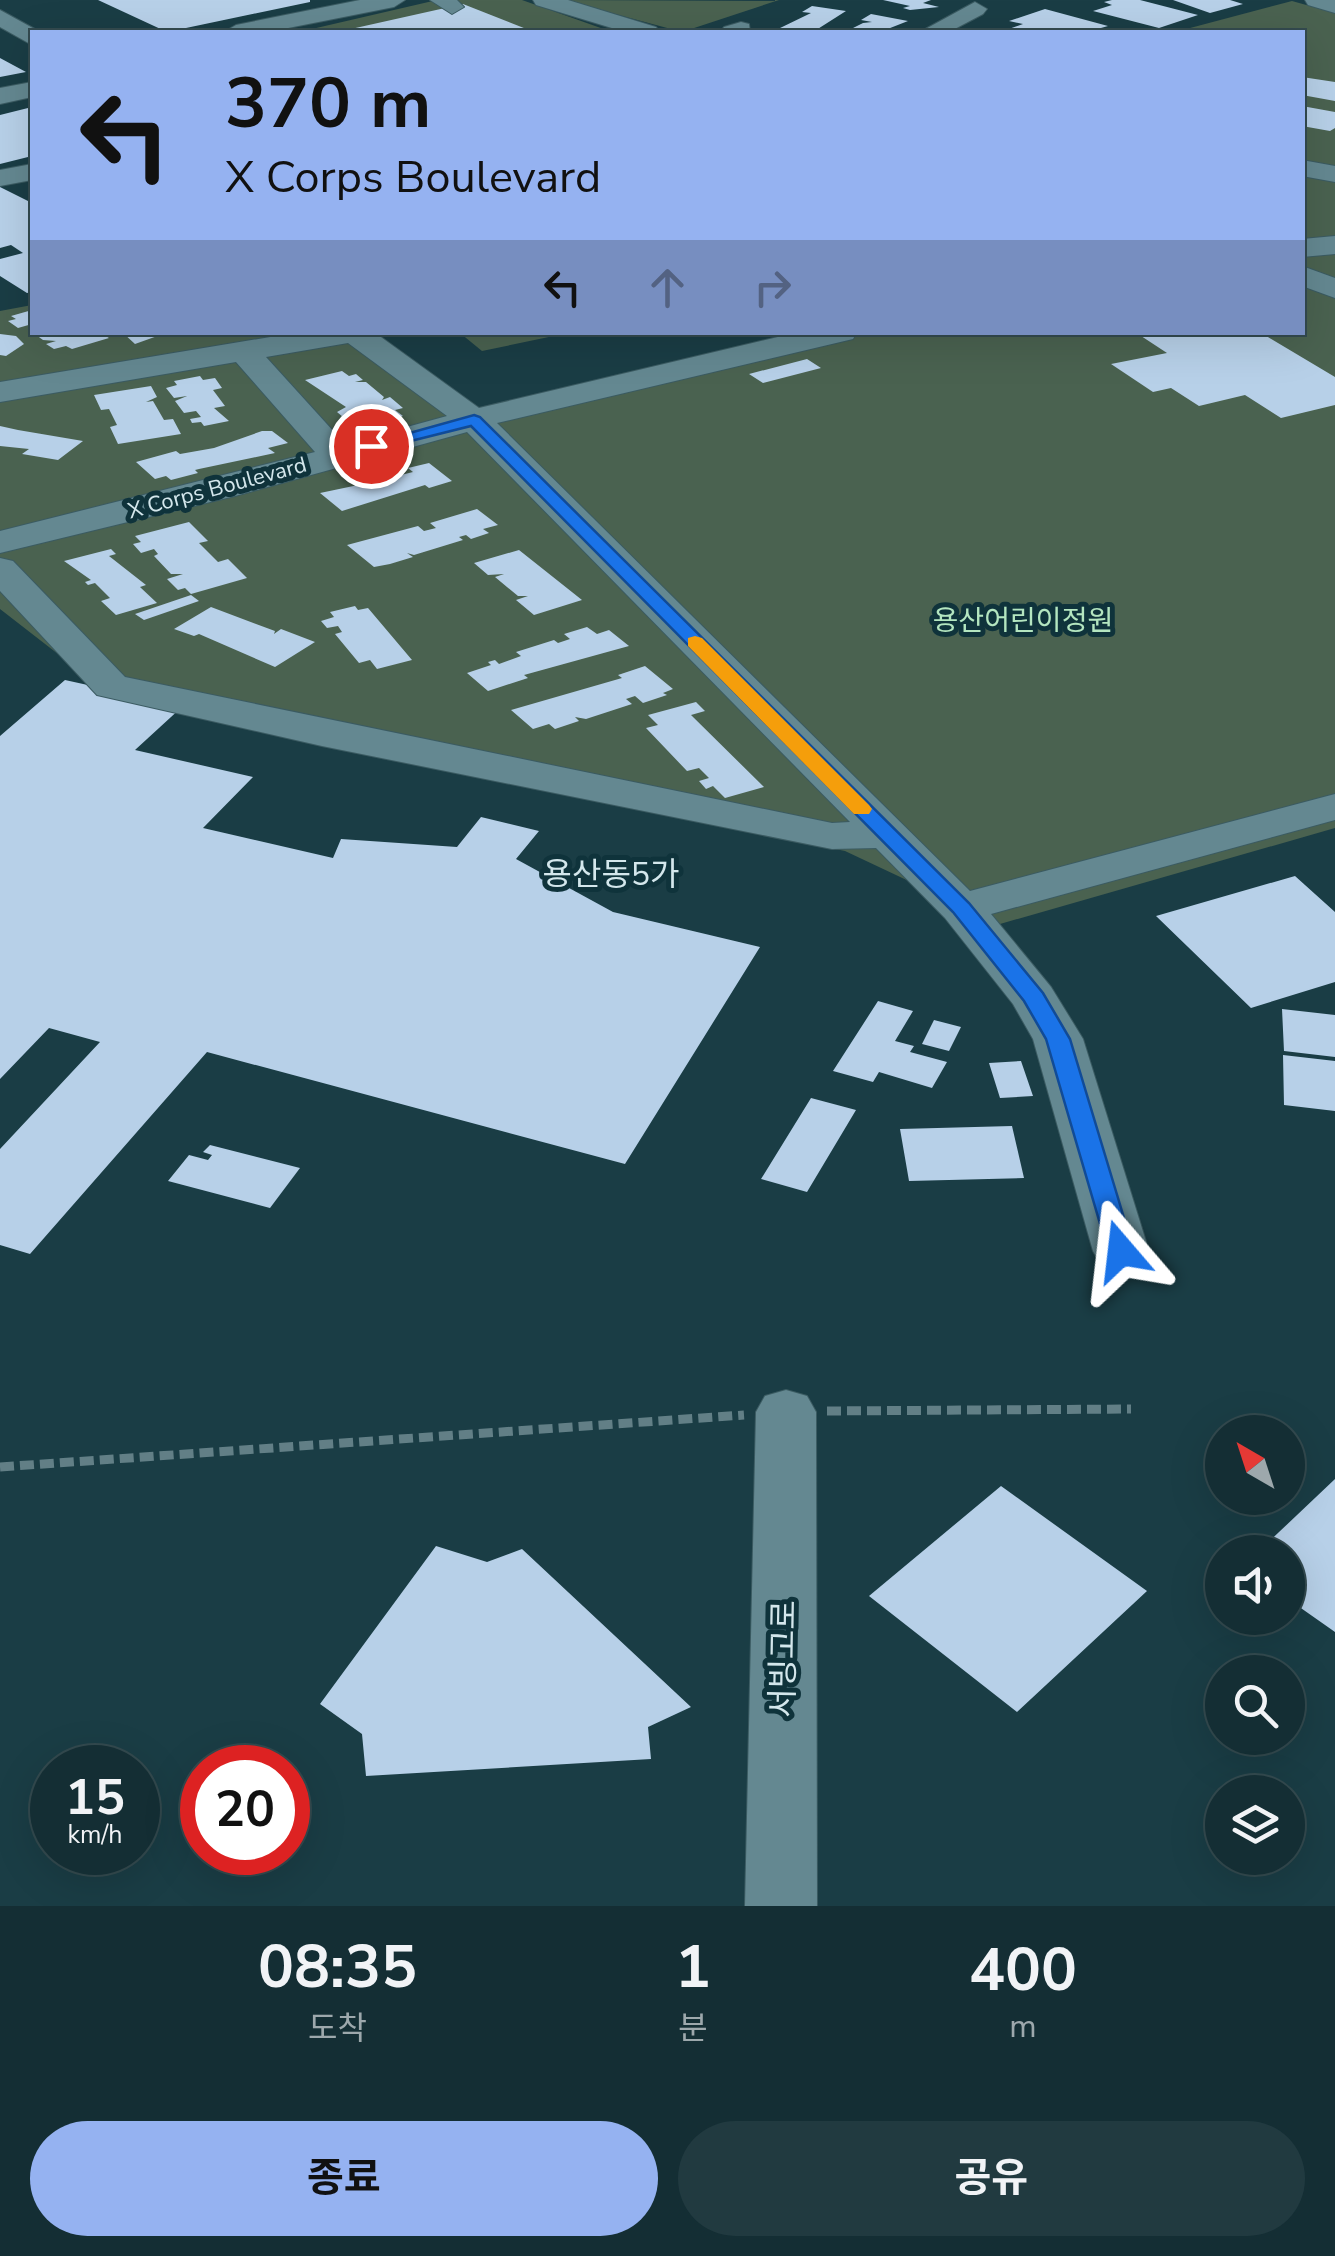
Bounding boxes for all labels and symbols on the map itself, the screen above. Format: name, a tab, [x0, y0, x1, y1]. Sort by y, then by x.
pin	[329, 404, 414, 489]
street label: X Corps Boulevard	[125, 450, 310, 526]
park label: 용산어린이정원	[933, 602, 1113, 640]
district label: 용산동5가	[543, 853, 679, 896]
position arrow	[1069, 1199, 1173, 1303]
north arrow	[1205, 1415, 1305, 1515]
street label: 서빙고로	[761, 1600, 806, 1718]
speed limit sign: 20	[180, 1745, 310, 1875]

